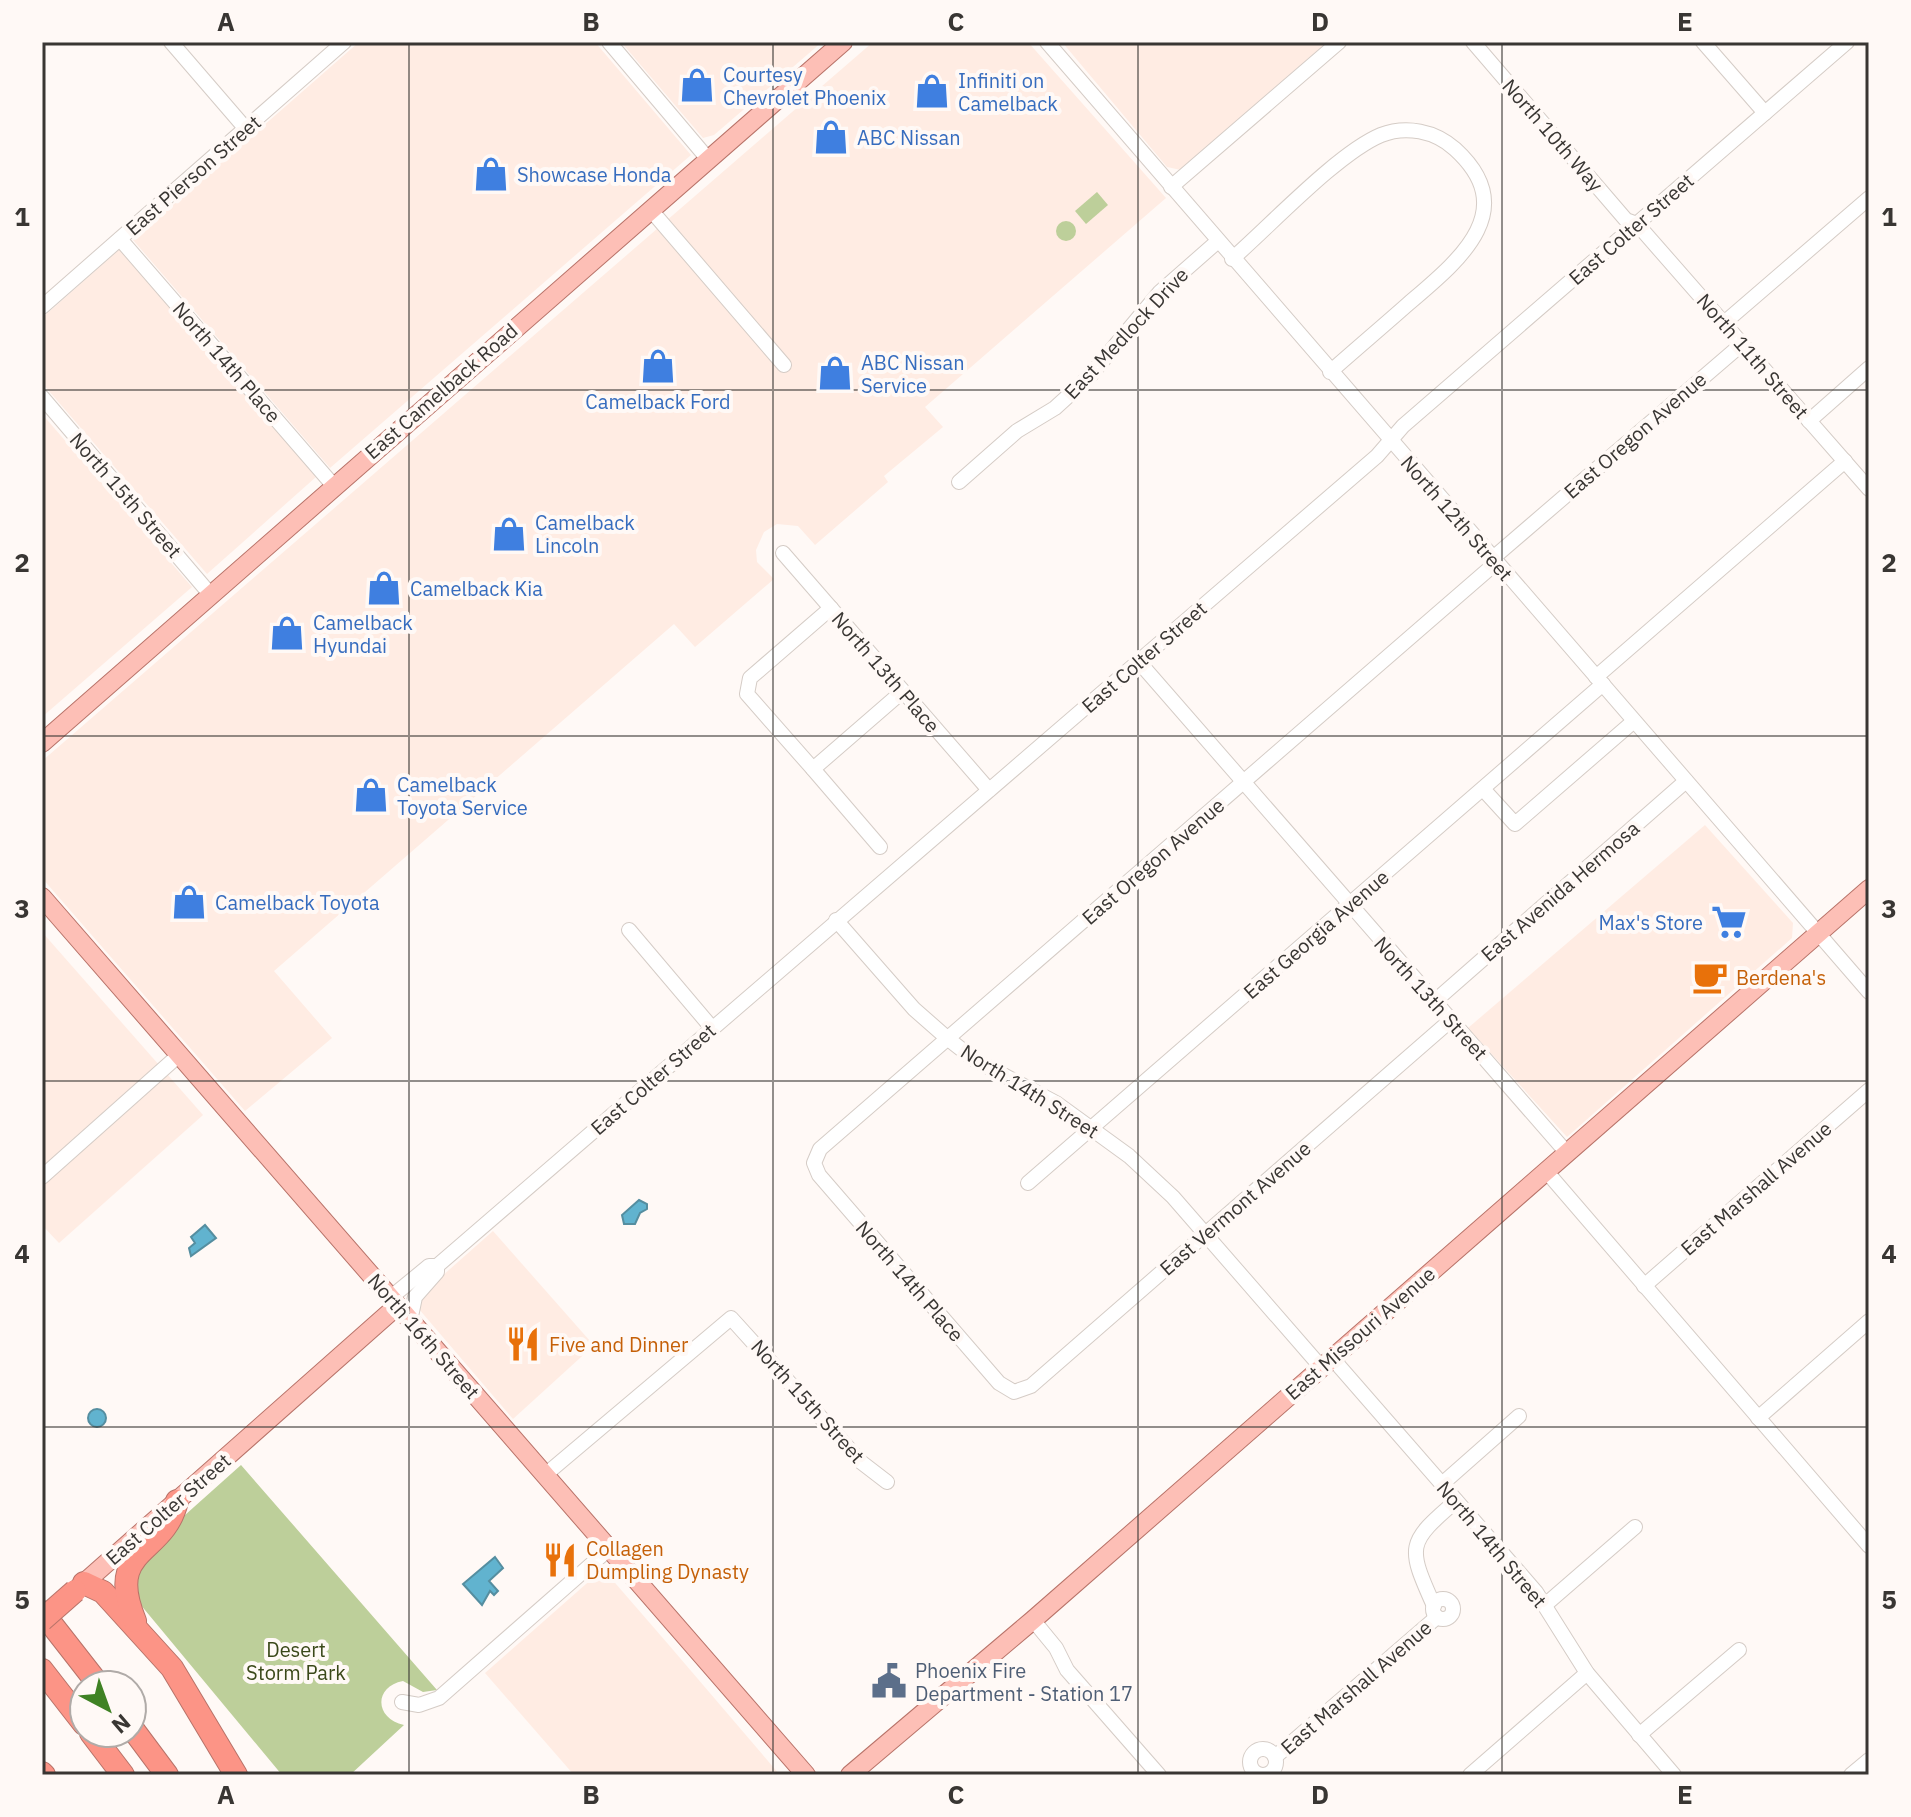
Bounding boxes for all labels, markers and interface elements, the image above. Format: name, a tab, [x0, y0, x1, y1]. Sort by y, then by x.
text: A	[217, 4, 235, 38]
text: B	[582, 4, 600, 38]
text: C	[948, 4, 965, 38]
text: D	[1311, 4, 1329, 38]
text: E	[1677, 4, 1693, 38]
place label: Courtesy Chevrolet Phoenix	[723, 61, 886, 111]
shop icon: Courtesy Chevrolet Phoenix	[678, 66, 716, 104]
place label: Infiniti on Camelback	[958, 67, 1058, 117]
shop icon: Infiniti on Camelback	[913, 72, 951, 110]
street label: North 10th Way	[1497, 73, 1609, 197]
street label: East Pierson Street	[120, 109, 266, 241]
shop icon: ABC Nissan	[812, 118, 850, 156]
place label: ABC Nissan	[857, 124, 961, 151]
shop icon: Showcase Honda	[472, 155, 510, 193]
place label: Showcase Honda	[517, 161, 672, 188]
street label: East Colter Street	[1563, 167, 1699, 291]
text: 1	[14, 199, 30, 233]
text: 1	[1881, 199, 1897, 233]
street label: East Medlock Drive	[1058, 261, 1194, 405]
street label: North 11th Street	[1691, 288, 1815, 424]
street label: North 14th Place	[167, 296, 287, 428]
street label: East Camelback Road	[359, 317, 523, 465]
shop icon: Camelback Ford	[639, 347, 677, 385]
place label: ABC Nissan Service	[861, 349, 965, 399]
shop icon: ABC Nissan Service	[816, 354, 854, 392]
street label: East Oregon Avenue	[1558, 366, 1712, 504]
place label: Camelback Ford	[585, 388, 731, 415]
street label: North 15th Street	[64, 427, 188, 563]
street label: North 12th Street	[1395, 450, 1519, 586]
place label: Camelback Lincoln	[535, 509, 635, 559]
shop icon: Camelback Lincoln	[490, 515, 528, 553]
text: 2	[14, 545, 30, 579]
text: 2	[1881, 545, 1897, 579]
shop icon: Camelback Kia	[365, 569, 403, 607]
place label: Camelback Kia	[410, 575, 543, 602]
street label: East Colter Street	[1076, 595, 1212, 719]
street label: North 13th Place	[826, 606, 946, 738]
place label: Camelback Hyundai	[313, 609, 413, 659]
shop icon: Camelback Hyundai	[268, 614, 306, 652]
place label: Camelback Toyota Service	[397, 771, 528, 821]
shop icon: Camelback Toyota Service	[352, 776, 390, 814]
street label: East Oregon Avenue	[1076, 792, 1230, 930]
street label: East Avenida Hermosa	[1475, 814, 1645, 967]
street label: East Georgia Avenue	[1238, 863, 1394, 1005]
shop icon: Camelback Toyota	[170, 883, 208, 921]
place label: Camelback Toyota	[215, 889, 380, 916]
text: 3	[14, 891, 30, 925]
text: 3	[1881, 891, 1897, 925]
supermarket icon: Max's Store	[1710, 903, 1748, 941]
place label: Max's Store	[1598, 909, 1703, 936]
street label: North 13th Street	[1368, 930, 1494, 1066]
cafe icon: Berdena's	[1691, 958, 1729, 996]
place label: Berdena's	[1736, 964, 1826, 991]
street label: East Colter Street	[585, 1017, 721, 1141]
street label: North 14th Street	[956, 1038, 1104, 1144]
street label: East Marshall Avenue	[1675, 1115, 1837, 1261]
street label: East Vermont Avenue	[1154, 1135, 1316, 1281]
street label: North 14th Place	[850, 1215, 970, 1347]
text: 4	[14, 1236, 30, 1270]
text: 4	[1881, 1236, 1897, 1270]
street label: East Missouri Avenue	[1279, 1260, 1441, 1406]
street label: North 16th Street	[362, 1268, 486, 1404]
restaurant icon: Five and Dinner	[504, 1325, 542, 1363]
place label: Five and Dinner	[549, 1331, 688, 1358]
street label: North 15th Street	[745, 1333, 871, 1469]
street label: East Colter Street	[100, 1447, 236, 1571]
street label: North 14th Street	[1431, 1475, 1553, 1613]
place label: Collagen Dumpling Dynasty	[586, 1535, 749, 1585]
restaurant icon: Collagen Dumpling Dynasty	[541, 1541, 579, 1579]
text: 5	[14, 1582, 30, 1616]
text: 5	[1881, 1582, 1897, 1616]
street label: East Marshall Avenue	[1275, 1614, 1437, 1760]
park label: Desert Storm Park	[246, 1636, 346, 1686]
place label: Phoenix Fire Department - Station 17	[915, 1657, 1133, 1707]
public building icon: Phoenix Fire Department - Station 17	[870, 1662, 908, 1700]
north arrow	[68, 1669, 148, 1749]
text: N	[106, 1708, 137, 1741]
text: A	[217, 1777, 235, 1811]
text: B	[582, 1777, 600, 1811]
text: C	[948, 1777, 965, 1811]
text: D	[1311, 1777, 1329, 1811]
text: E	[1677, 1777, 1693, 1811]

